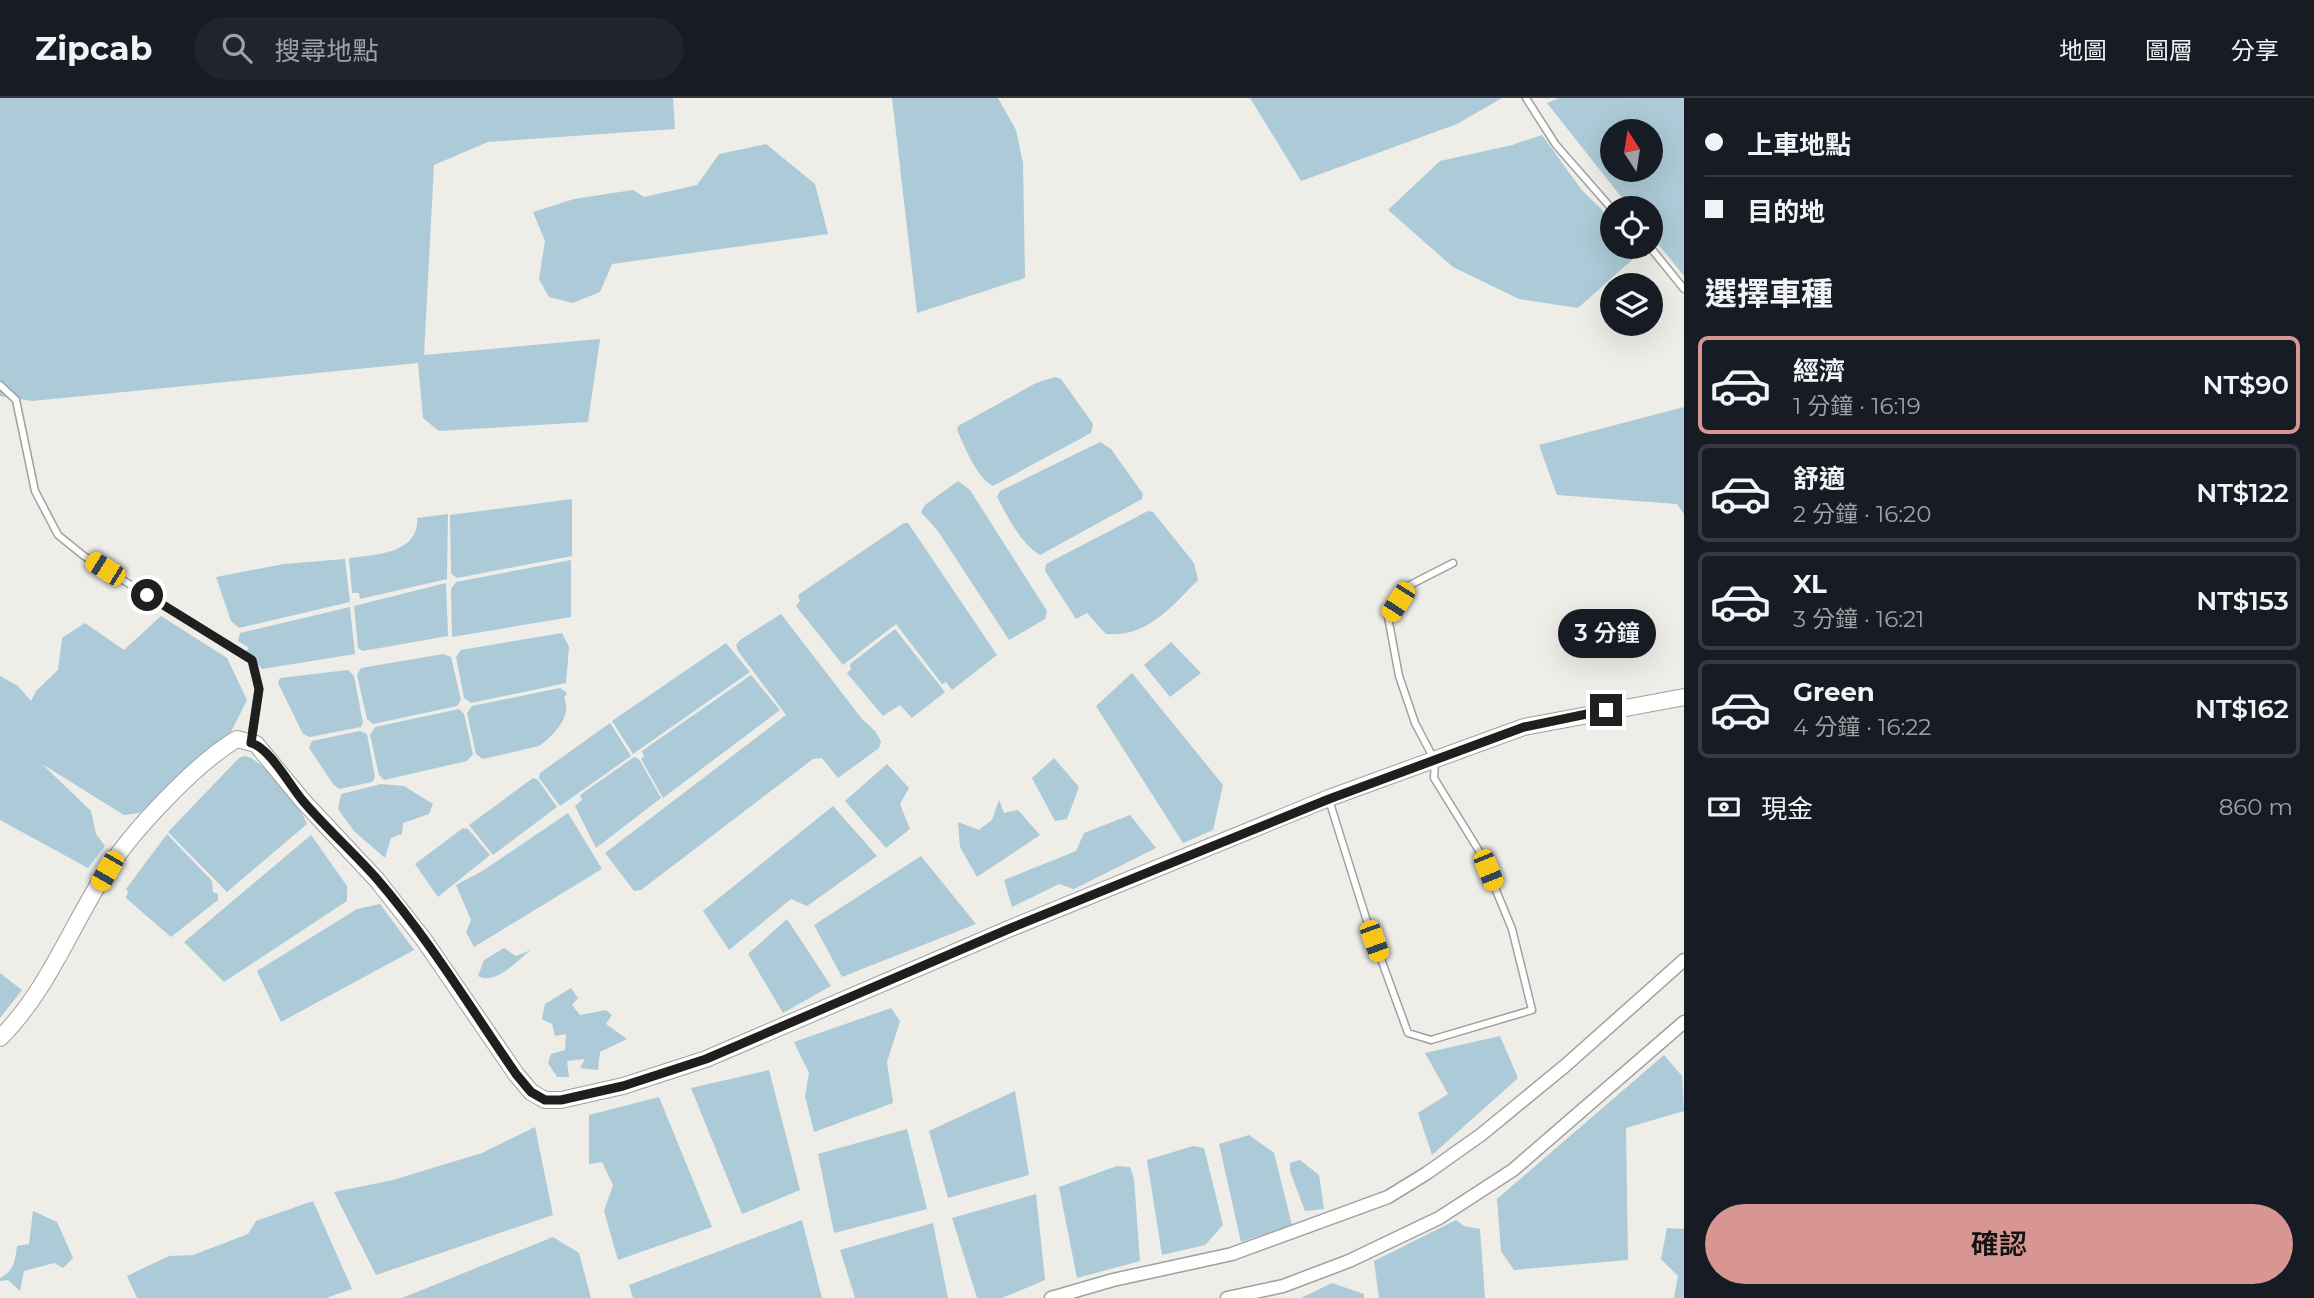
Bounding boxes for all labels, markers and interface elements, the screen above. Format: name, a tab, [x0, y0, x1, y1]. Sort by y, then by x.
search box	[194, 17, 684, 80]
text: Zipcab	[35, 28, 152, 68]
icon: search	[218, 29, 256, 67]
text: 搜尋地點	[274, 35, 379, 67]
text: 地圖	[2059, 36, 2107, 65]
text: 圖層	[2145, 36, 2193, 65]
text: 分享	[2231, 36, 2279, 65]
north arrow	[1600, 119, 1662, 182]
map controls	[1600, 119, 1663, 336]
text: 上車地點	[1747, 129, 1851, 161]
button: locate	[1600, 196, 1663, 259]
text: 目的地	[1747, 196, 1825, 228]
button: layers	[1600, 273, 1663, 336]
text: 選擇車種	[1705, 274, 1833, 313]
icon: car	[1709, 354, 1772, 417]
text: 經濟	[1793, 355, 1845, 387]
text: NT$90	[2203, 369, 2289, 401]
text: 1 分鐘 · 16:19	[1793, 392, 1921, 420]
icon: car	[1709, 462, 1772, 525]
text: 舒適	[1793, 463, 1845, 495]
text: NT$122	[2196, 477, 2289, 509]
text: 2 分鐘 · 16:20	[1793, 500, 1931, 528]
car	[82, 549, 129, 589]
text: XL	[1793, 568, 1827, 600]
icon: car	[1709, 570, 1772, 633]
route start	[131, 579, 163, 611]
car	[1378, 579, 1419, 625]
text: NT$153	[2196, 585, 2289, 617]
text: 3 分鐘 · 16:21	[1793, 605, 1924, 633]
callout: 3 分鐘	[1557, 608, 1655, 658]
text: 3 分鐘	[1574, 619, 1640, 647]
text: Green	[1793, 676, 1875, 708]
icon: car	[1709, 678, 1772, 741]
text: NT$162	[2195, 693, 2289, 725]
route end	[1590, 694, 1622, 726]
text: 4 分鐘 · 16:22	[1793, 713, 1931, 741]
icon: cash	[1705, 788, 1743, 826]
text: 現金	[1761, 793, 1813, 825]
text: 860 m	[2219, 793, 2293, 821]
car	[1471, 847, 1506, 893]
car	[88, 848, 127, 894]
car	[1357, 918, 1392, 964]
button: 確認	[1705, 1204, 2293, 1284]

